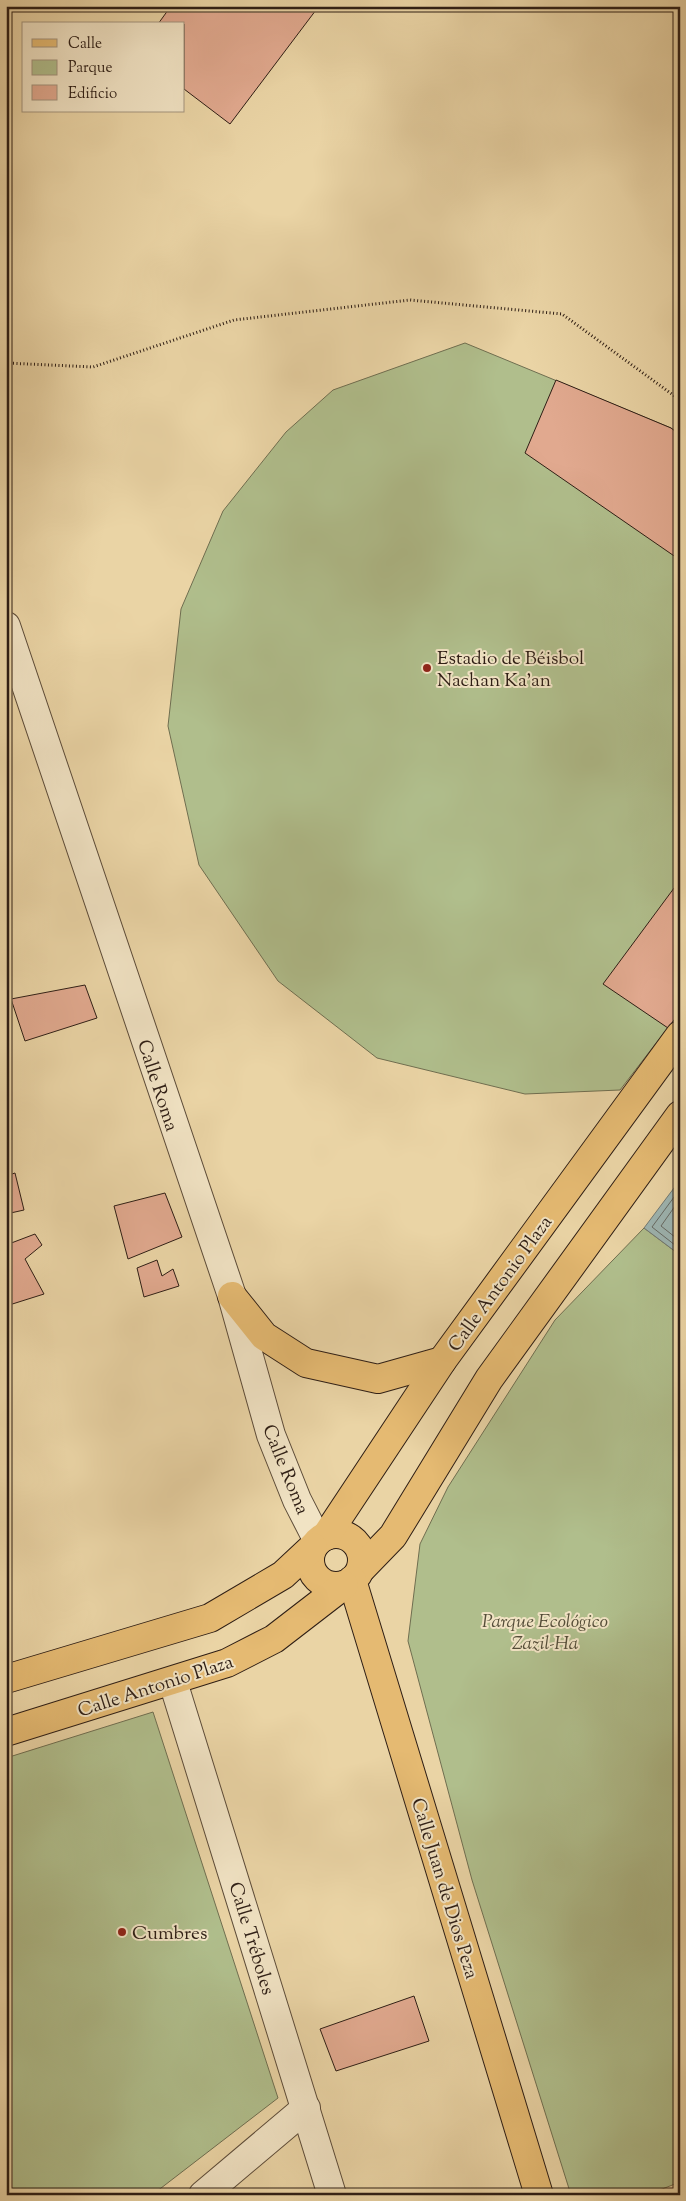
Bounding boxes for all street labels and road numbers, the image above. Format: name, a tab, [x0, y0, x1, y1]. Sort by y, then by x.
street label: Calle Roma	[129, 1036, 184, 1135]
street label: Calle Antonio Plaza	[442, 1211, 560, 1358]
street label: Calle Roma	[254, 1421, 315, 1519]
street label: Calle Antonio Plaza	[74, 1649, 237, 1725]
street label: Calle Juan de Dios Peza	[403, 1795, 484, 1983]
street label: Calle Tréboles	[221, 1879, 281, 1998]

